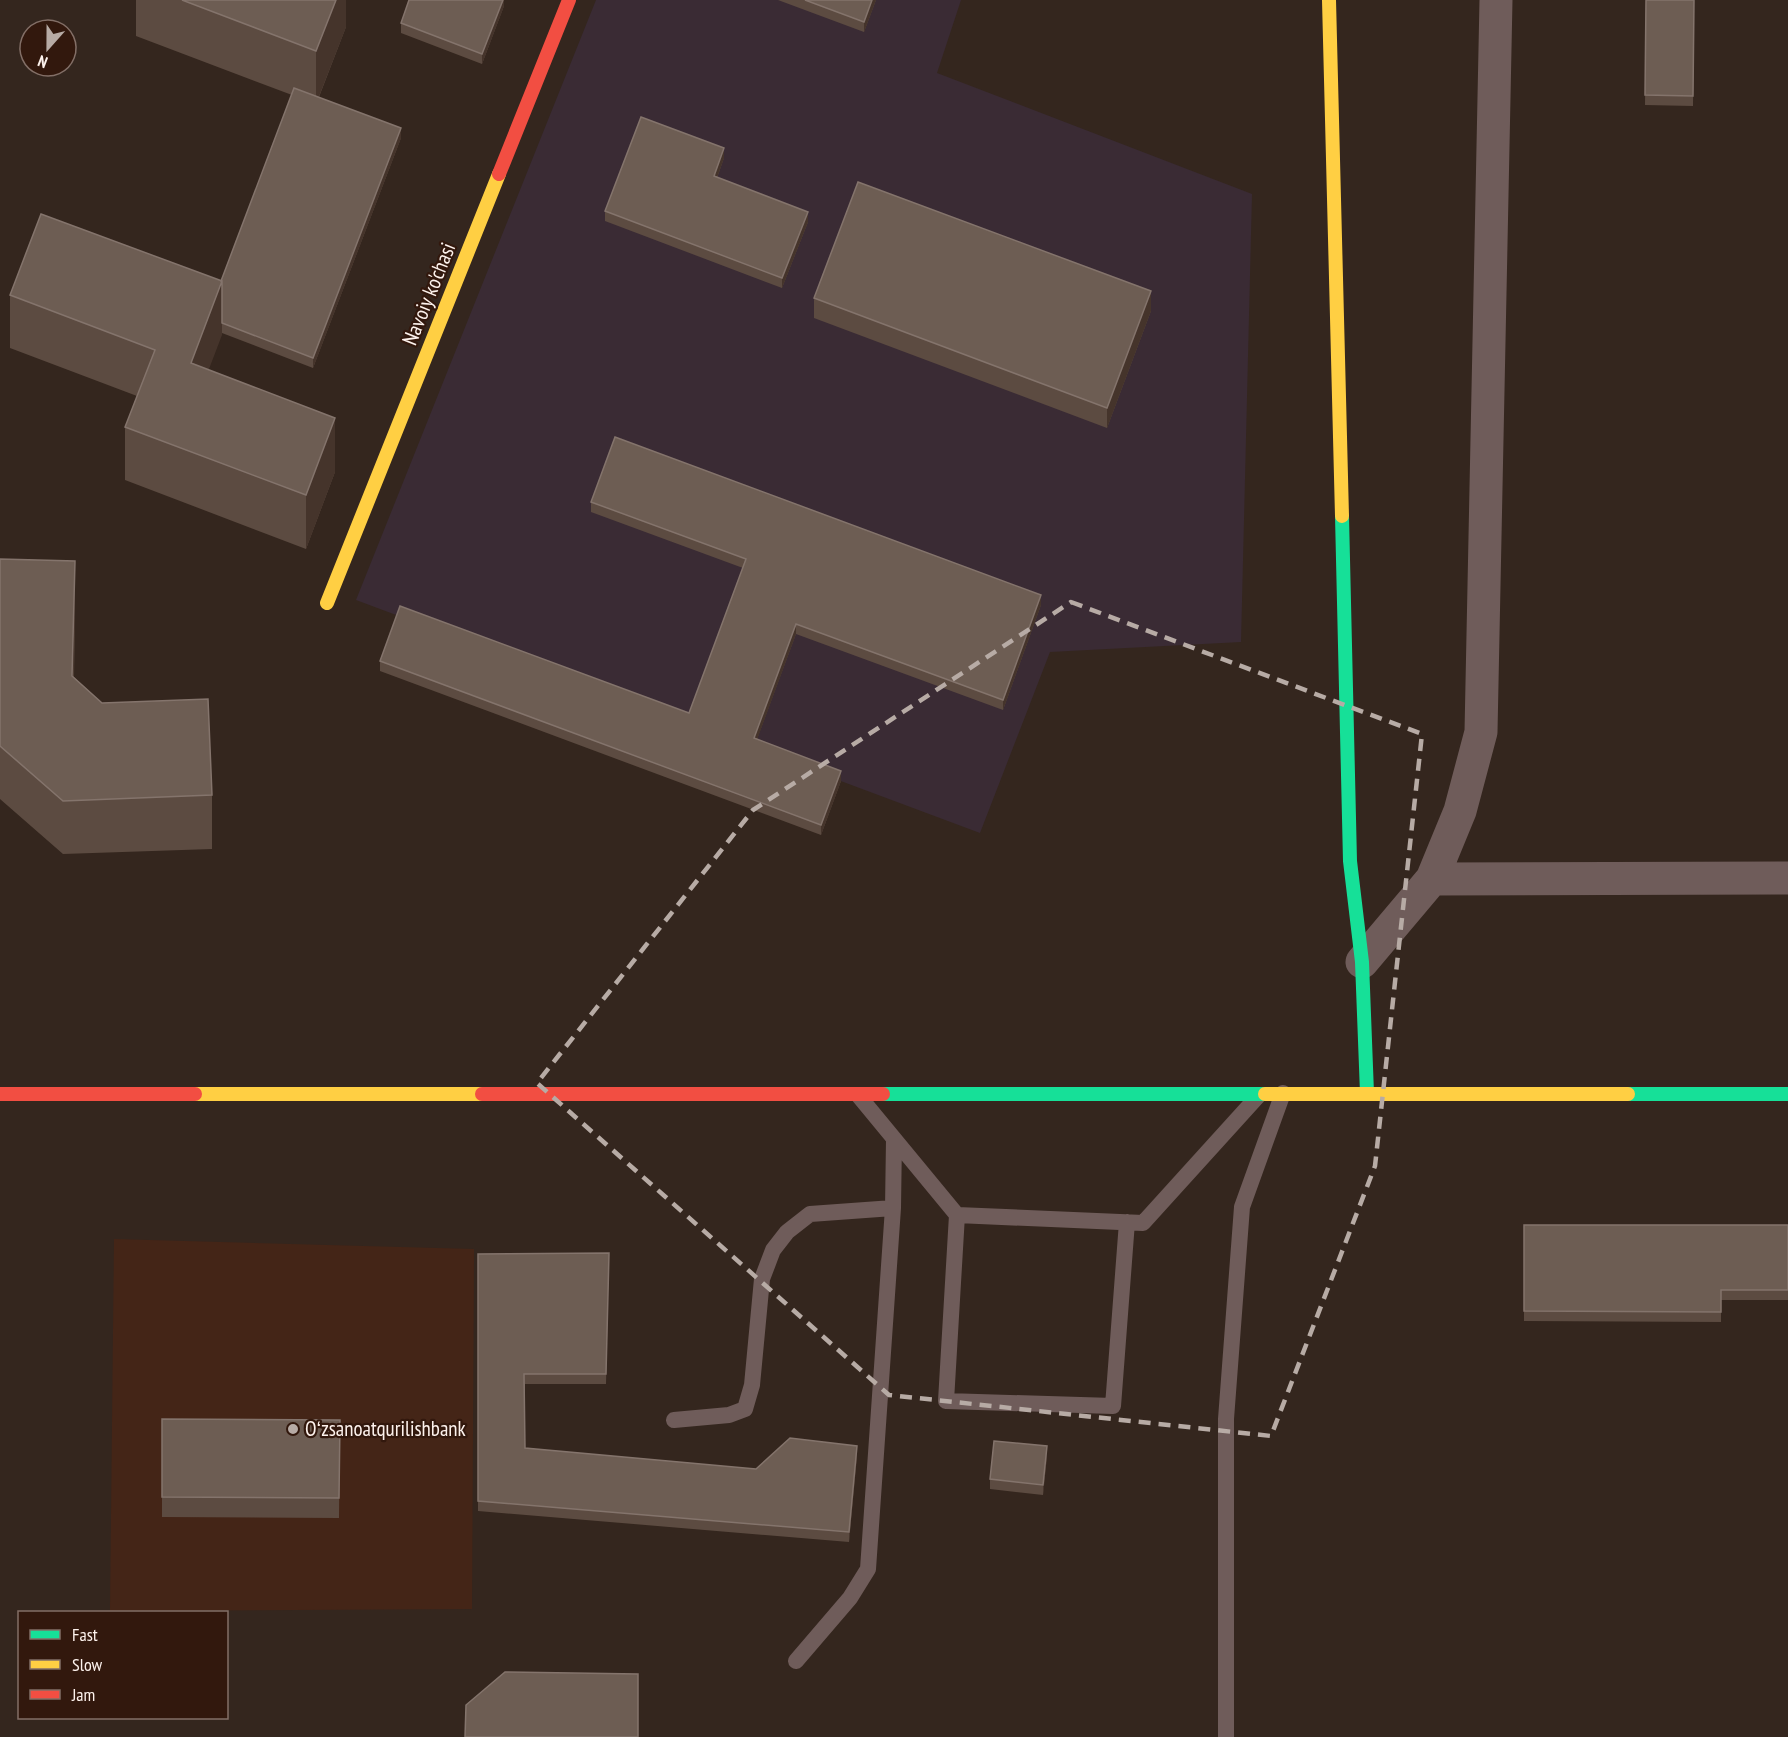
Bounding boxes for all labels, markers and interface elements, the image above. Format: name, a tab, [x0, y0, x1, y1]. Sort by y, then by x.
north arrow	[18, 18, 78, 78]
text: N	[35, 51, 50, 73]
street label: Navoiy ko'chasi	[396, 239, 461, 349]
place label: Oʻzsanoatqurilishbank	[305, 1415, 466, 1442]
marker: Oʻzsanoatqurilishbank	[286, 1422, 300, 1436]
legend	[18, 1611, 228, 1719]
text: Fast	[72, 1623, 98, 1646]
text: Slow	[72, 1653, 103, 1676]
text: Jam	[71, 1683, 95, 1706]

